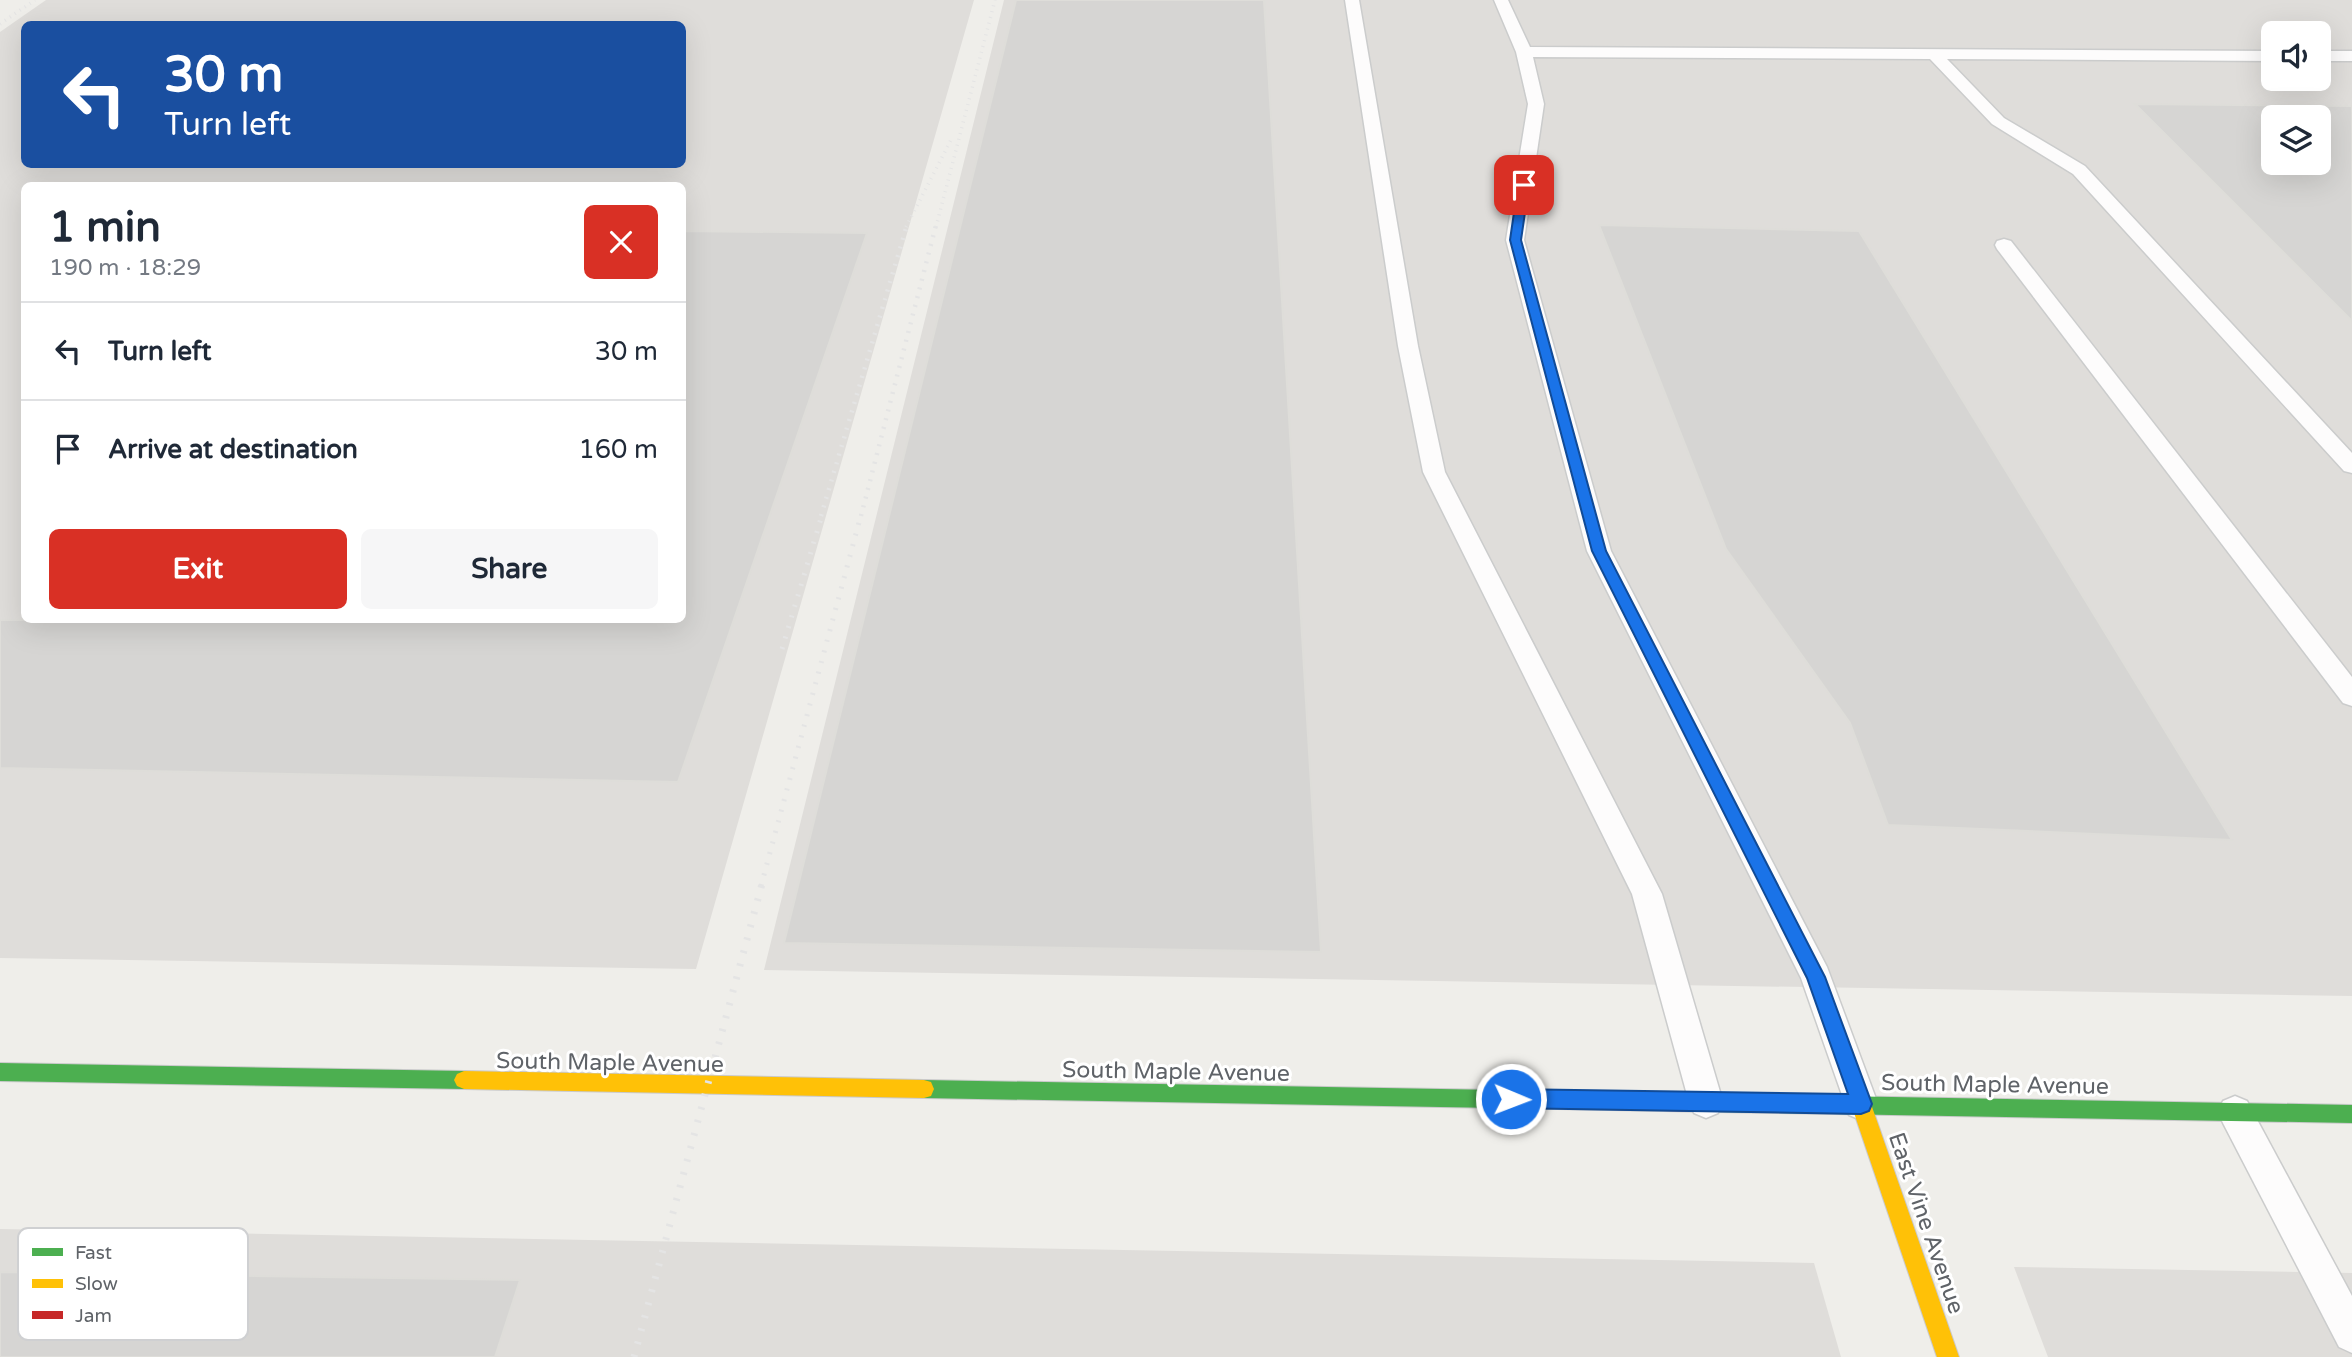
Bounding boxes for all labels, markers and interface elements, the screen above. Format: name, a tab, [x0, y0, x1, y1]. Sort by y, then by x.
map controls	[2261, 21, 2331, 175]
button: sound	[2261, 21, 2331, 91]
text: 30 m	[164, 46, 283, 105]
icon: left	[49, 49, 140, 140]
button: layers	[2261, 105, 2331, 175]
text: Turn left	[164, 106, 291, 144]
pin	[1494, 155, 1554, 215]
icon: arrive	[1505, 166, 1543, 204]
text: 1 min	[49, 202, 161, 253]
button: close	[584, 205, 658, 279]
text: 190 m · 18:29	[49, 254, 201, 282]
icon: left	[49, 332, 87, 370]
text: Turn left	[108, 336, 211, 367]
text: 30 m	[595, 336, 658, 367]
icon: arrive	[49, 430, 87, 468]
text: Arrive at destination	[108, 434, 358, 465]
text: 160 m	[578, 434, 658, 465]
button: Exit	[49, 529, 347, 609]
button: Share	[361, 529, 658, 609]
street label: South Maple Avenue	[496, 1047, 724, 1079]
street label: South Maple Avenue	[1062, 1056, 1290, 1088]
position arrow	[1474, 1062, 1548, 1136]
street label: South Maple Avenue	[1881, 1069, 2109, 1101]
street label: East Vine Avenue	[1882, 1129, 1970, 1318]
legend	[18, 1228, 248, 1340]
text: Fast	[75, 1242, 112, 1264]
text: Slow	[75, 1273, 118, 1295]
text: Jam	[75, 1305, 112, 1327]

